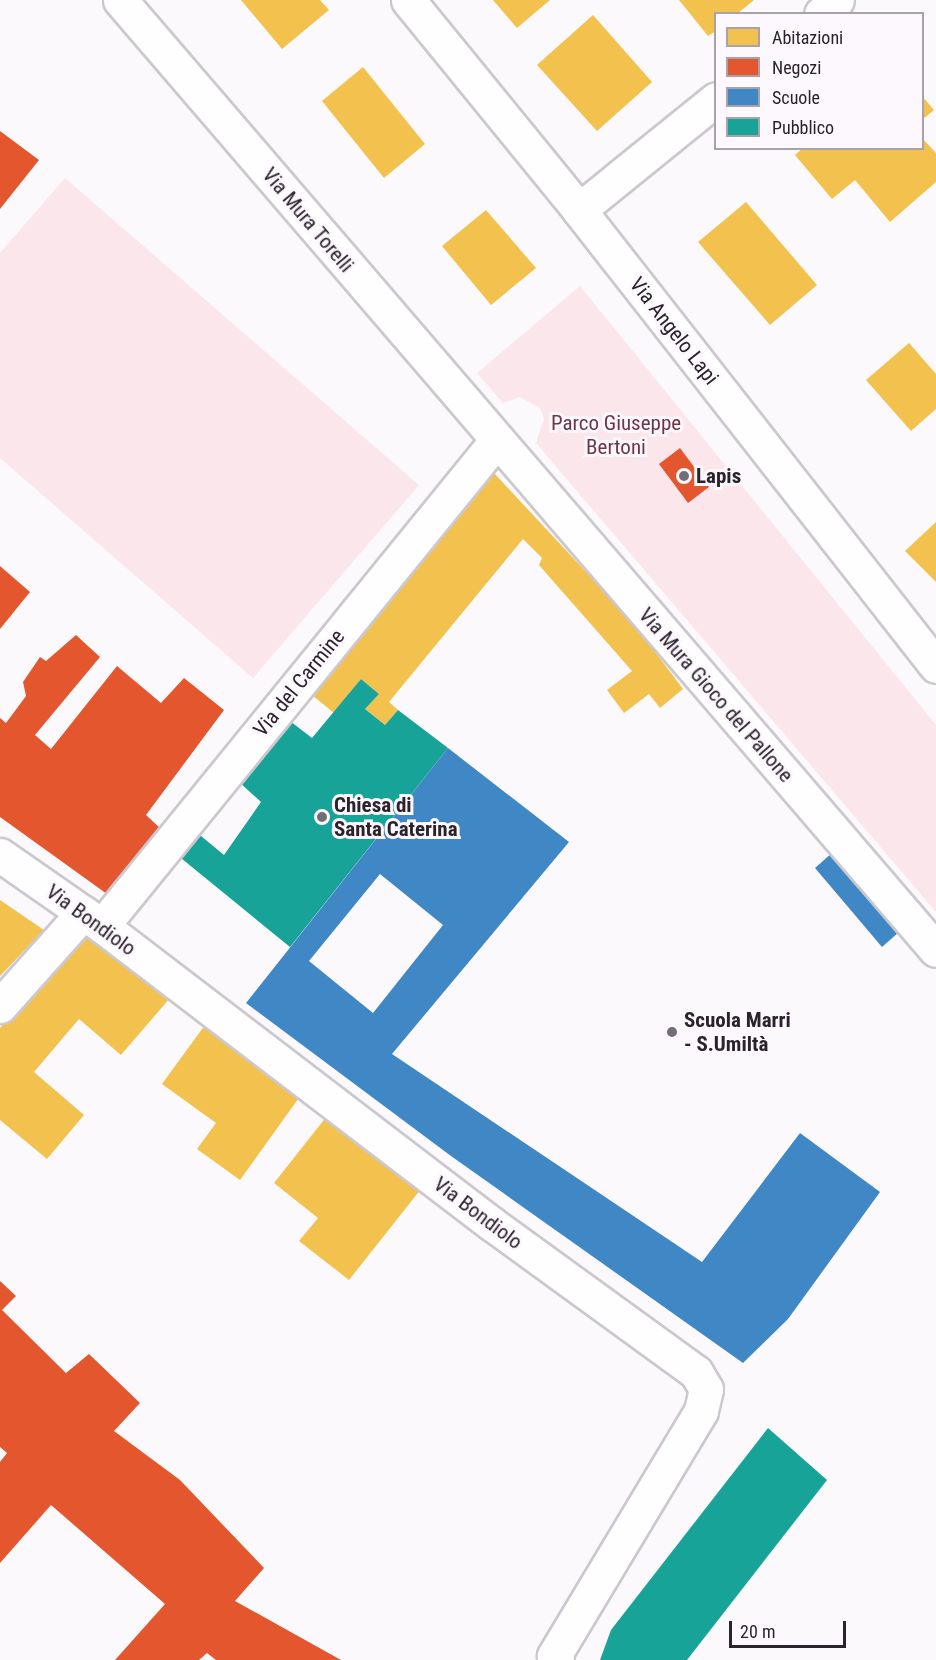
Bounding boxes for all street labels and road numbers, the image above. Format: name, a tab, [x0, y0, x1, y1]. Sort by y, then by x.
street label: Via Mura Torelli	[257, 162, 359, 278]
street label: Via Angelo Lapi	[624, 272, 724, 390]
street label: Via Mura Gioco del Pallone	[633, 603, 799, 787]
street label: Via del Carmine	[248, 624, 350, 742]
street label: Via Bondiolo	[41, 879, 141, 961]
street label: Via Bondiolo	[429, 1171, 527, 1255]

